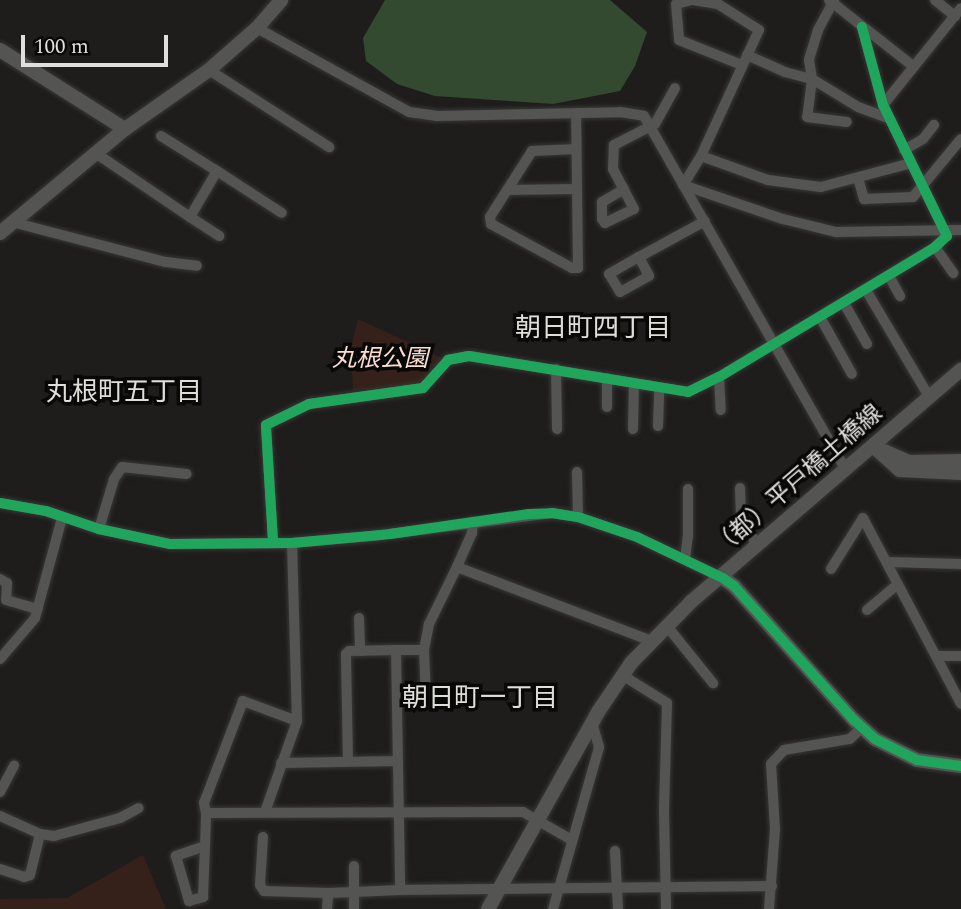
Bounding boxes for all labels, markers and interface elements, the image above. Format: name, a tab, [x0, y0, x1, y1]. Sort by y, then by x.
scale bar	[24, 21, 172, 65]
text: 100 m	[34, 31, 89, 63]
district label: 朝日町四丁目	[515, 313, 671, 345]
park label: 丸根公園	[332, 346, 428, 374]
district label: 丸根町五丁目	[46, 377, 202, 409]
street label: （都）平戸橋土橋線	[707, 399, 889, 563]
district label: 朝日町一丁目	[402, 683, 558, 715]

